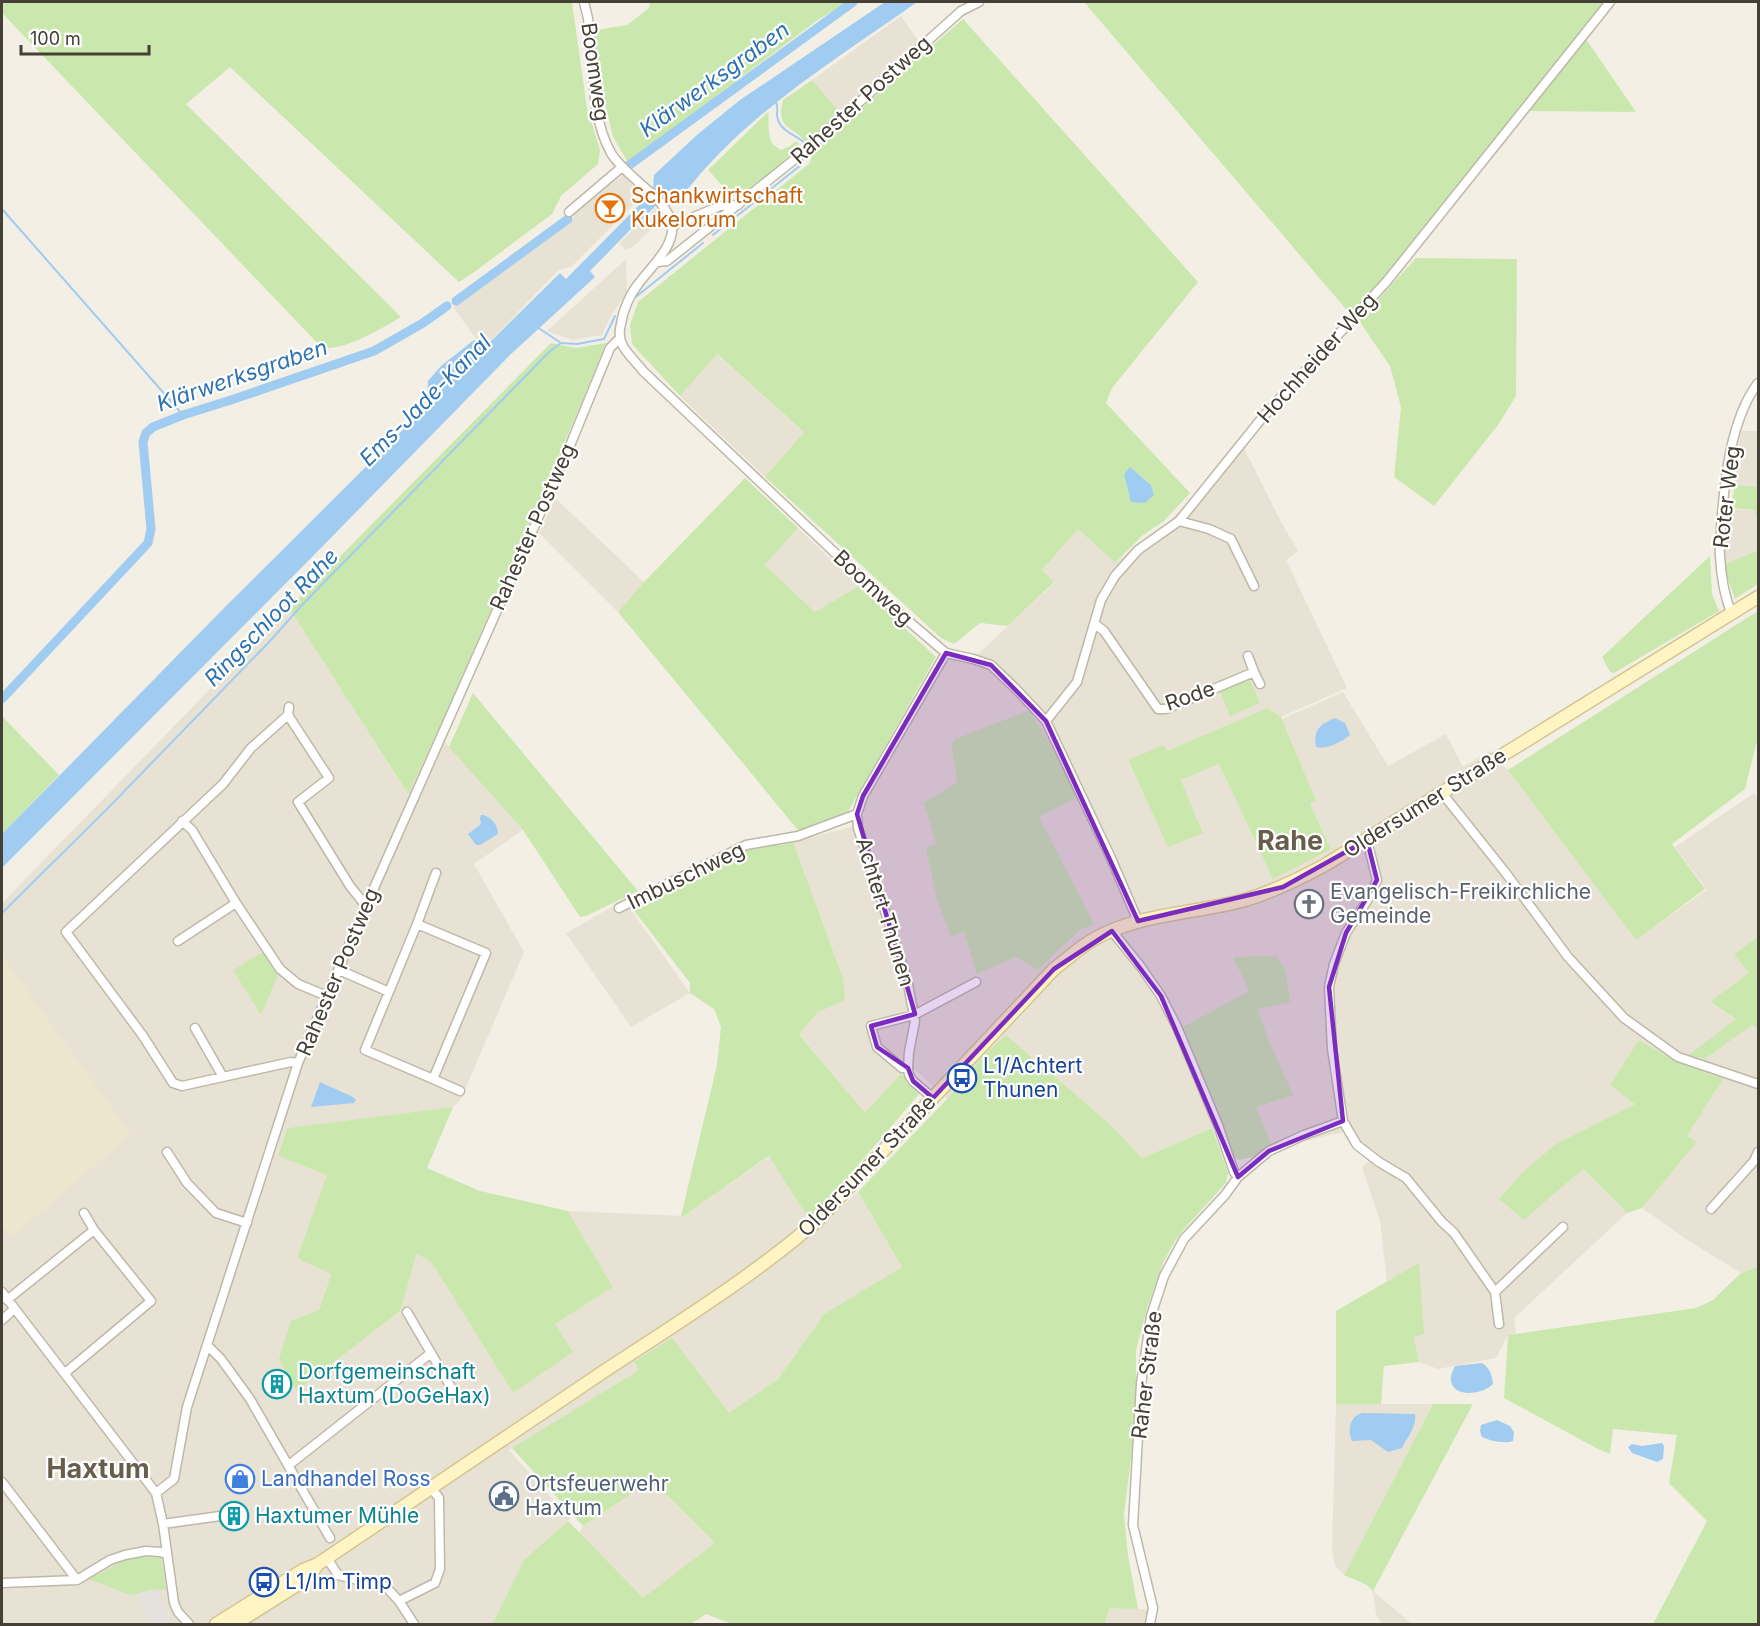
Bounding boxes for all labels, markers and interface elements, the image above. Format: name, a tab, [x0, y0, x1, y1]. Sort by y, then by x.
water label: Klärwerksgraben	[634, 16, 794, 142]
scale bar	[21, 18, 148, 56]
street label: Boomweg	[576, 21, 615, 123]
text: 100 m	[30, 28, 81, 49]
street label: Rahester Postweg	[786, 30, 936, 169]
place label: Schankwirtschaft Kukelorum	[631, 183, 803, 232]
bar icon: Schankwirtschaft Kukelorum	[594, 192, 626, 224]
street label: Hochheider Weg	[1252, 288, 1381, 428]
water label: Ems-Jade-Kanal	[354, 329, 496, 471]
water label: Klärwerksgraben	[153, 334, 331, 416]
street label: Rahester Postweg	[485, 440, 581, 614]
street label: Roter Weg	[1708, 444, 1745, 550]
water label: Ringschloot Rahe	[199, 543, 343, 691]
street label: Boomweg	[829, 545, 918, 631]
street label: Rode	[1162, 675, 1218, 716]
street label: Oldersumer Straße	[1339, 742, 1511, 863]
district label: Rahe	[1257, 824, 1323, 857]
street label: Achtert Thunen	[851, 834, 920, 989]
street label: Imbuschweg	[623, 837, 748, 915]
place label: Evangelisch-Freikirchliche Gemeinde	[1330, 879, 1591, 928]
street label: Rahester Postweg	[291, 884, 384, 1059]
church icon: Evangelisch-Freikirchliche Gemeinde	[1293, 888, 1325, 920]
place label: L1/Achtert Thunen	[983, 1053, 1083, 1102]
bus stop icon: L1/Achtert Thunen	[946, 1062, 978, 1094]
street label: Oldersumer Straße	[793, 1090, 941, 1242]
street label: Raher Straße	[1126, 1309, 1167, 1440]
place label: Dorfgemeinschaft Haxtum (DoGeHax)	[298, 1359, 491, 1408]
building icon: Dorfgemeinschaft Haxtum (DoGeHax)	[261, 1368, 293, 1400]
district label: Haxtum	[46, 1452, 150, 1485]
shop icon: Landhandel Ross	[224, 1463, 256, 1495]
place label: Landhandel Ross	[261, 1466, 431, 1491]
place label: Ortsfeuerwehr Haxtum	[525, 1471, 669, 1520]
public building icon: Ortsfeuerwehr Haxtum	[488, 1480, 520, 1512]
building icon: Haxtumer Mühle	[218, 1500, 250, 1532]
place label: Haxtumer Mühle	[255, 1503, 419, 1528]
bus stop icon: L1/Im Timp	[248, 1566, 280, 1598]
place label: L1/Im Timp	[285, 1569, 392, 1594]

